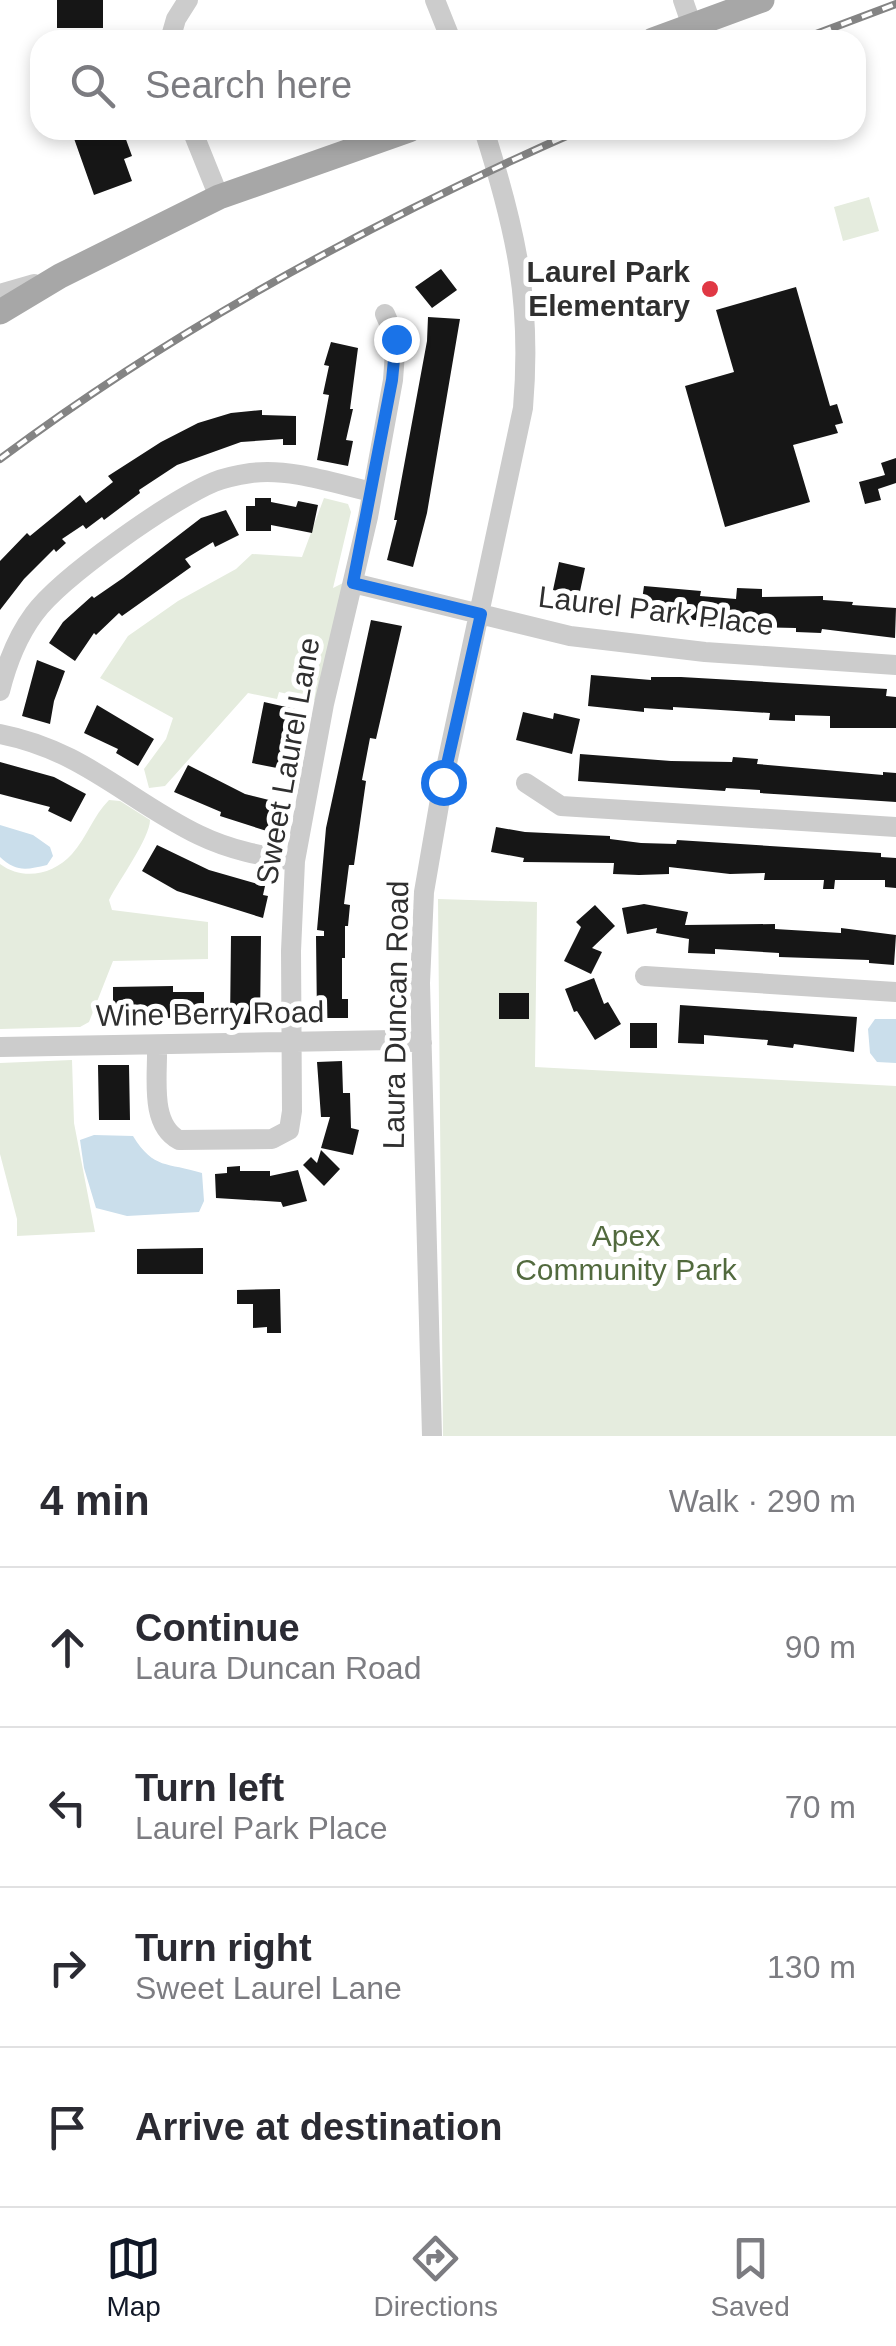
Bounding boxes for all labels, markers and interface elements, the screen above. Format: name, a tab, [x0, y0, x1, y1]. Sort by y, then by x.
search box	[30, 30, 866, 140]
icon: search	[65, 58, 120, 113]
text: Search here	[145, 64, 352, 106]
place label: Laurel Park Elementary	[527, 255, 690, 322]
marker: Laurel Park Elementary	[699, 278, 721, 300]
route end	[374, 317, 420, 363]
street label: Laurel Park Place	[537, 580, 776, 641]
street label: Sweet Laurel Lane	[250, 635, 325, 887]
route start	[421, 760, 467, 806]
street label: Laura Duncan Road	[377, 880, 414, 1150]
street label: Wine Berry Road	[96, 995, 324, 1032]
park label: Apex Community Park	[515, 1219, 738, 1286]
text: 4 min	[40, 1477, 150, 1524]
text: Walk · 290 m	[669, 1483, 856, 1519]
text: Continue	[135, 1607, 300, 1649]
icon: ahead	[40, 1620, 95, 1675]
text: 90 m	[785, 1629, 856, 1665]
text: Laura Duncan Road	[135, 1650, 421, 1686]
text: Turn left	[135, 1767, 284, 1809]
icon: left	[40, 1780, 95, 1835]
text: 70 m	[785, 1789, 856, 1825]
text: Laurel Park Place	[135, 1810, 388, 1846]
text: Turn right	[135, 1927, 312, 1969]
icon: right	[40, 1940, 95, 1995]
text: 130 m	[767, 1949, 856, 1985]
text: Sweet Laurel Lane	[135, 1970, 402, 2006]
icon: arrive	[40, 2100, 95, 2155]
text: Arrive at destination	[135, 2106, 502, 2148]
tab: Map	[106, 2231, 161, 2323]
tab: Directions	[374, 2231, 498, 2323]
tab: Saved	[710, 2231, 790, 2323]

